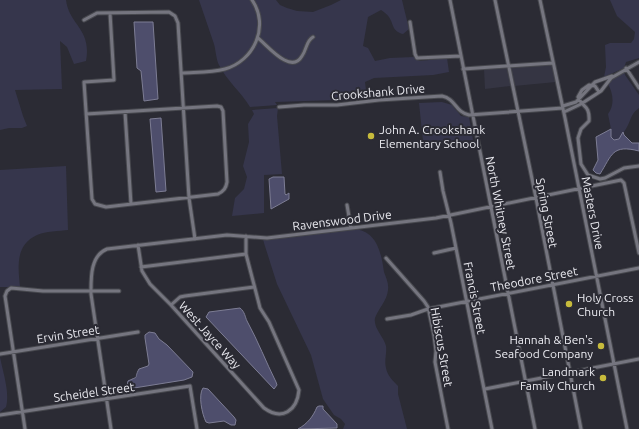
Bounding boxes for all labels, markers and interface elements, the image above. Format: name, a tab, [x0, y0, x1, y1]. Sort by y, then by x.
street label: Crookshank Drive	[330, 81, 426, 103]
place label: John A. Crookshank Elementary School	[379, 123, 485, 150]
marker: John A. Crookshank Elementary School	[366, 131, 376, 141]
street label: North Whitney Street	[484, 155, 518, 271]
street label: Masters Drive	[580, 175, 606, 251]
street label: Spring Street	[534, 177, 560, 249]
street label: Ravenswood Drive	[292, 207, 392, 233]
street label: Francis Street	[462, 261, 488, 336]
street label: Theodore Street	[489, 264, 579, 294]
place label: Holy Cross Church	[577, 291, 633, 318]
street label: West Jayce Way	[176, 299, 244, 371]
marker: Holy Cross Church	[564, 299, 574, 309]
street label: Hibiscus Street	[429, 306, 455, 388]
street label: Ervin Street	[36, 323, 101, 345]
place label: Hannah & Ben's Seafood Company	[495, 333, 593, 360]
marker: Hannah & Ben's Seafood Company	[596, 341, 606, 351]
place label: Landmark Family Church	[520, 365, 595, 392]
marker: Landmark Family Church	[598, 373, 608, 383]
street label: Scheidel Street	[53, 380, 135, 404]

